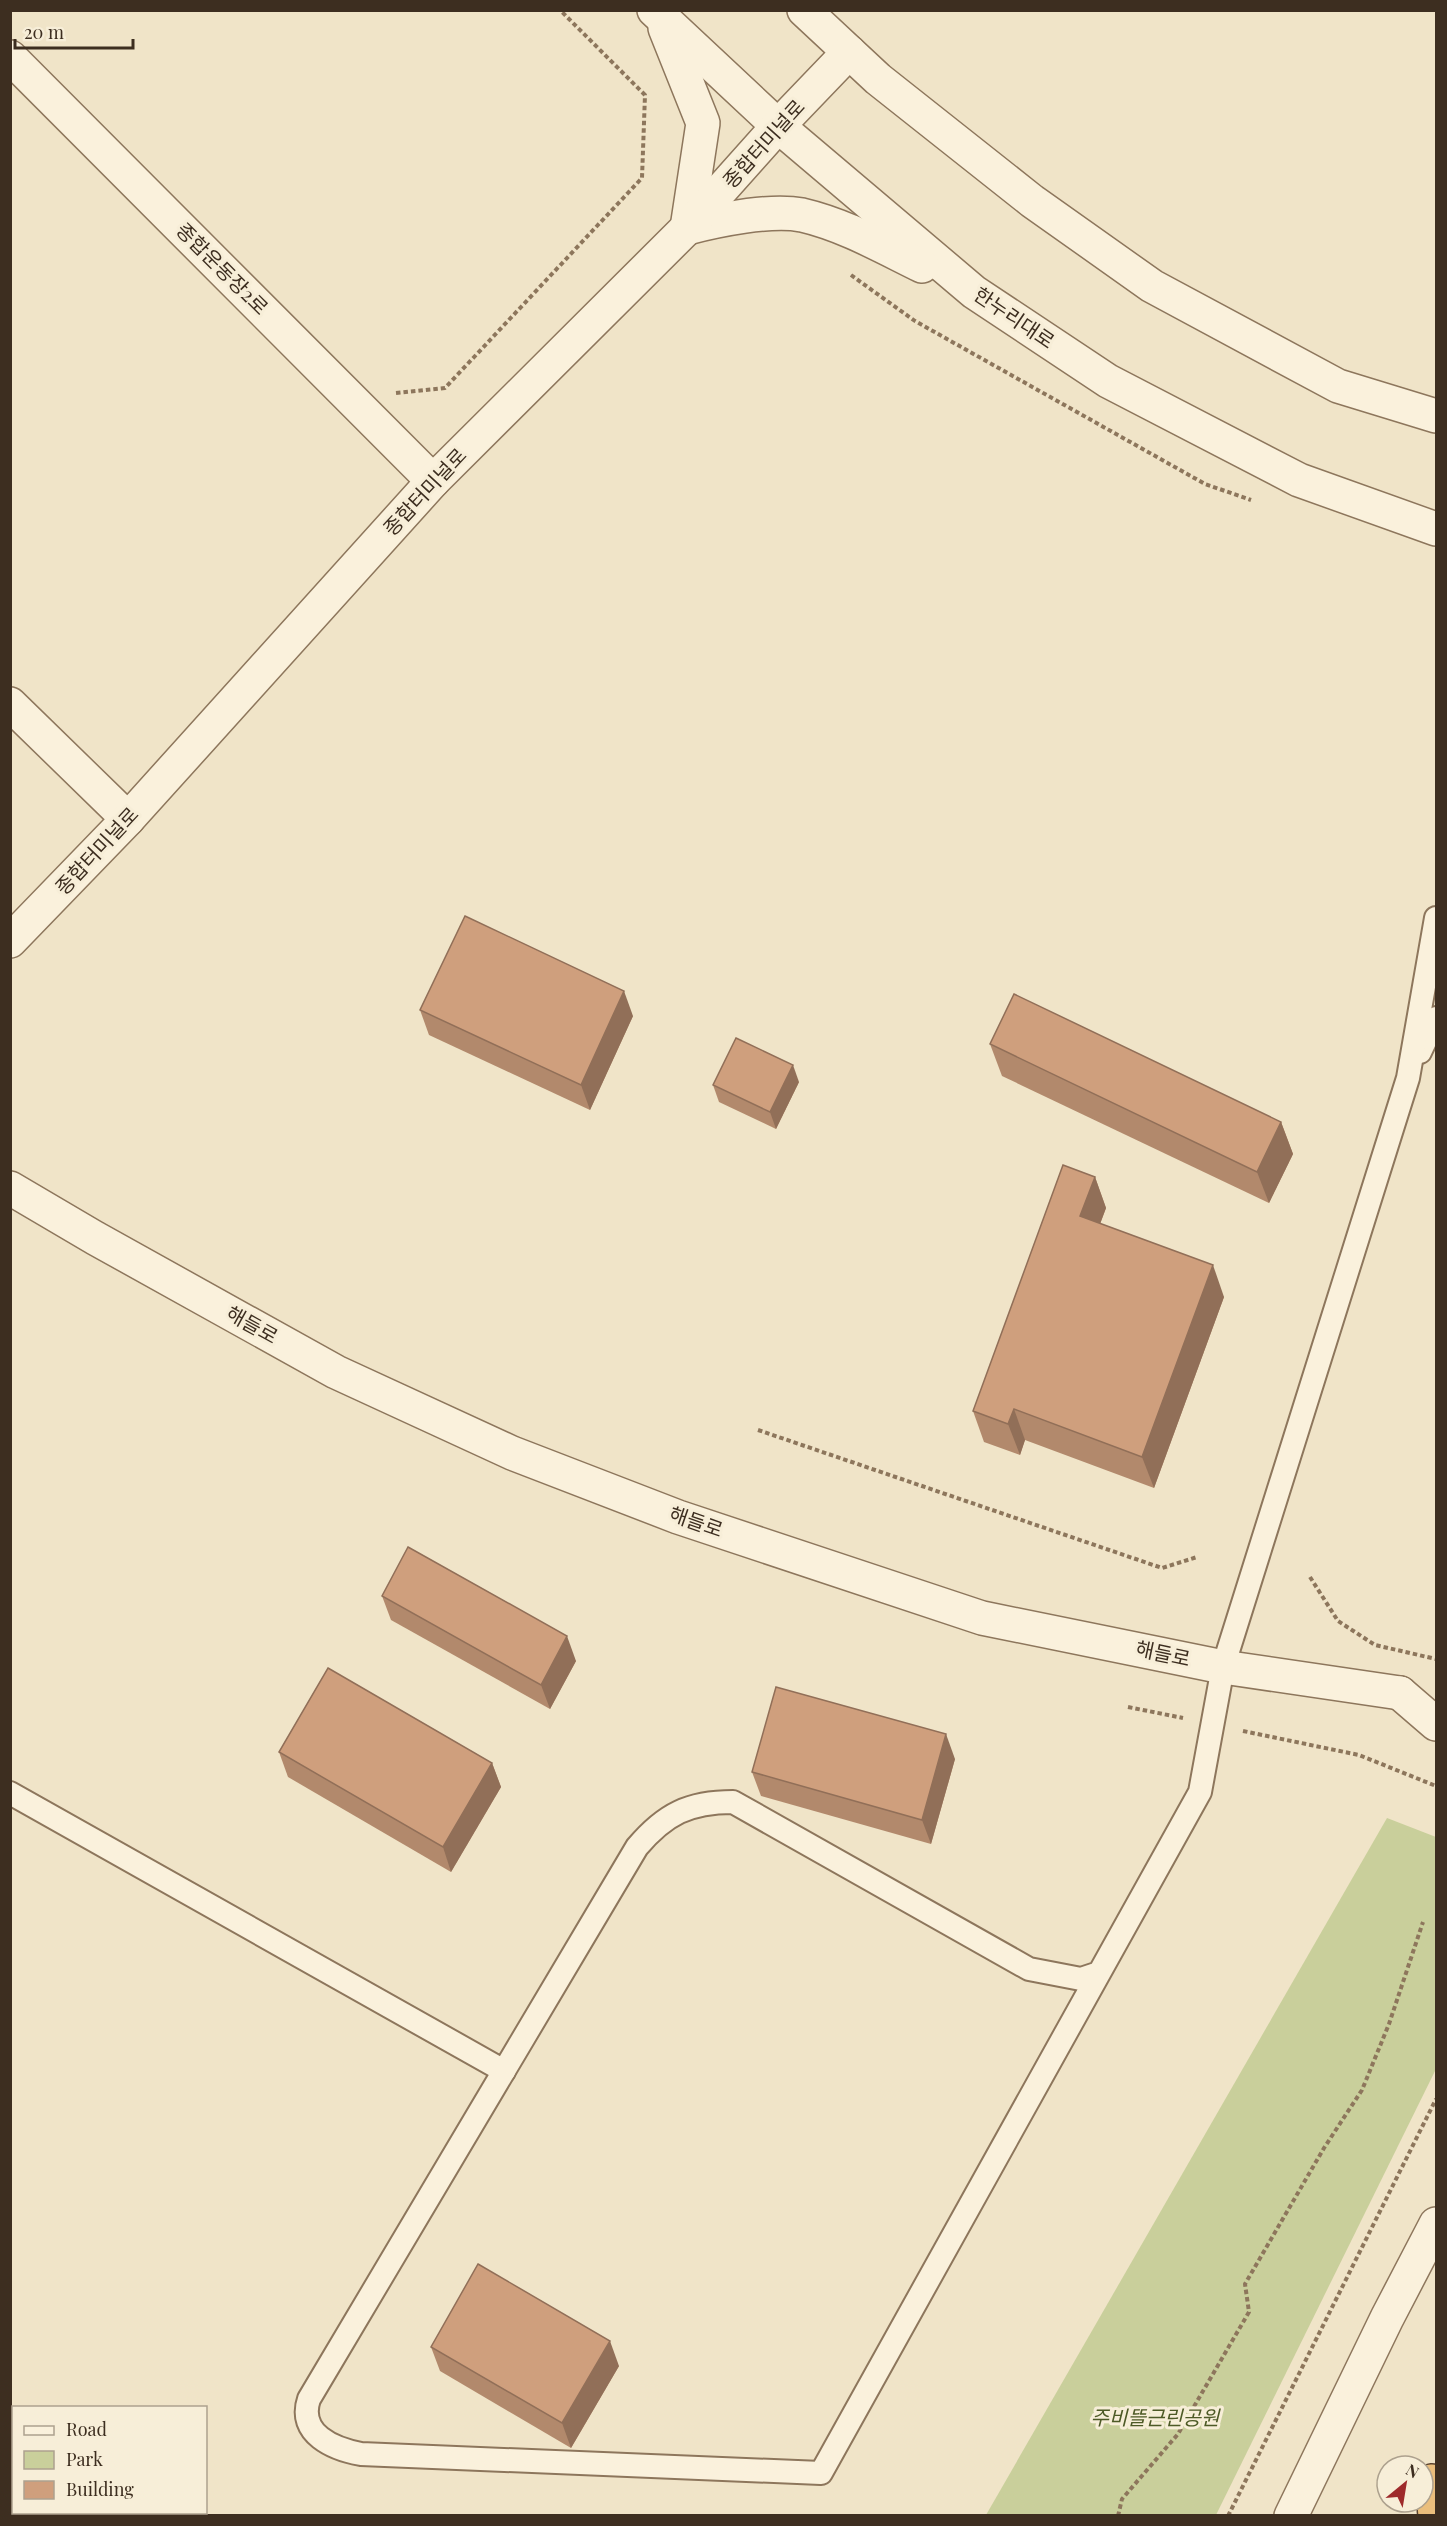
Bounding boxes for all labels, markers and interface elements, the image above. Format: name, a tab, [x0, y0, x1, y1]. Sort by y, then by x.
scale bar	[15, 12, 134, 50]
text: 20 m	[24, 20, 64, 44]
street label: 종합터미널로	[716, 93, 810, 193]
street label: 종합운동장2로	[171, 216, 275, 320]
street label: 한누리대로	[969, 280, 1061, 354]
street label: 종합터미널로	[376, 441, 471, 541]
street label: 종합터미널로	[48, 800, 143, 900]
street label: 해들로	[222, 1298, 283, 1349]
street label: 해들로	[666, 1499, 727, 1542]
street label: 해들로	[1134, 1634, 1193, 1671]
park label: 주비뜰근린공원	[1091, 2403, 1221, 2430]
legend	[12, 2406, 207, 2514]
text: Road	[66, 2417, 107, 2441]
text: Park	[66, 2447, 103, 2471]
north arrow	[1375, 2454, 1435, 2514]
text: N	[1402, 2459, 1423, 2483]
text: Building	[66, 2477, 134, 2501]

